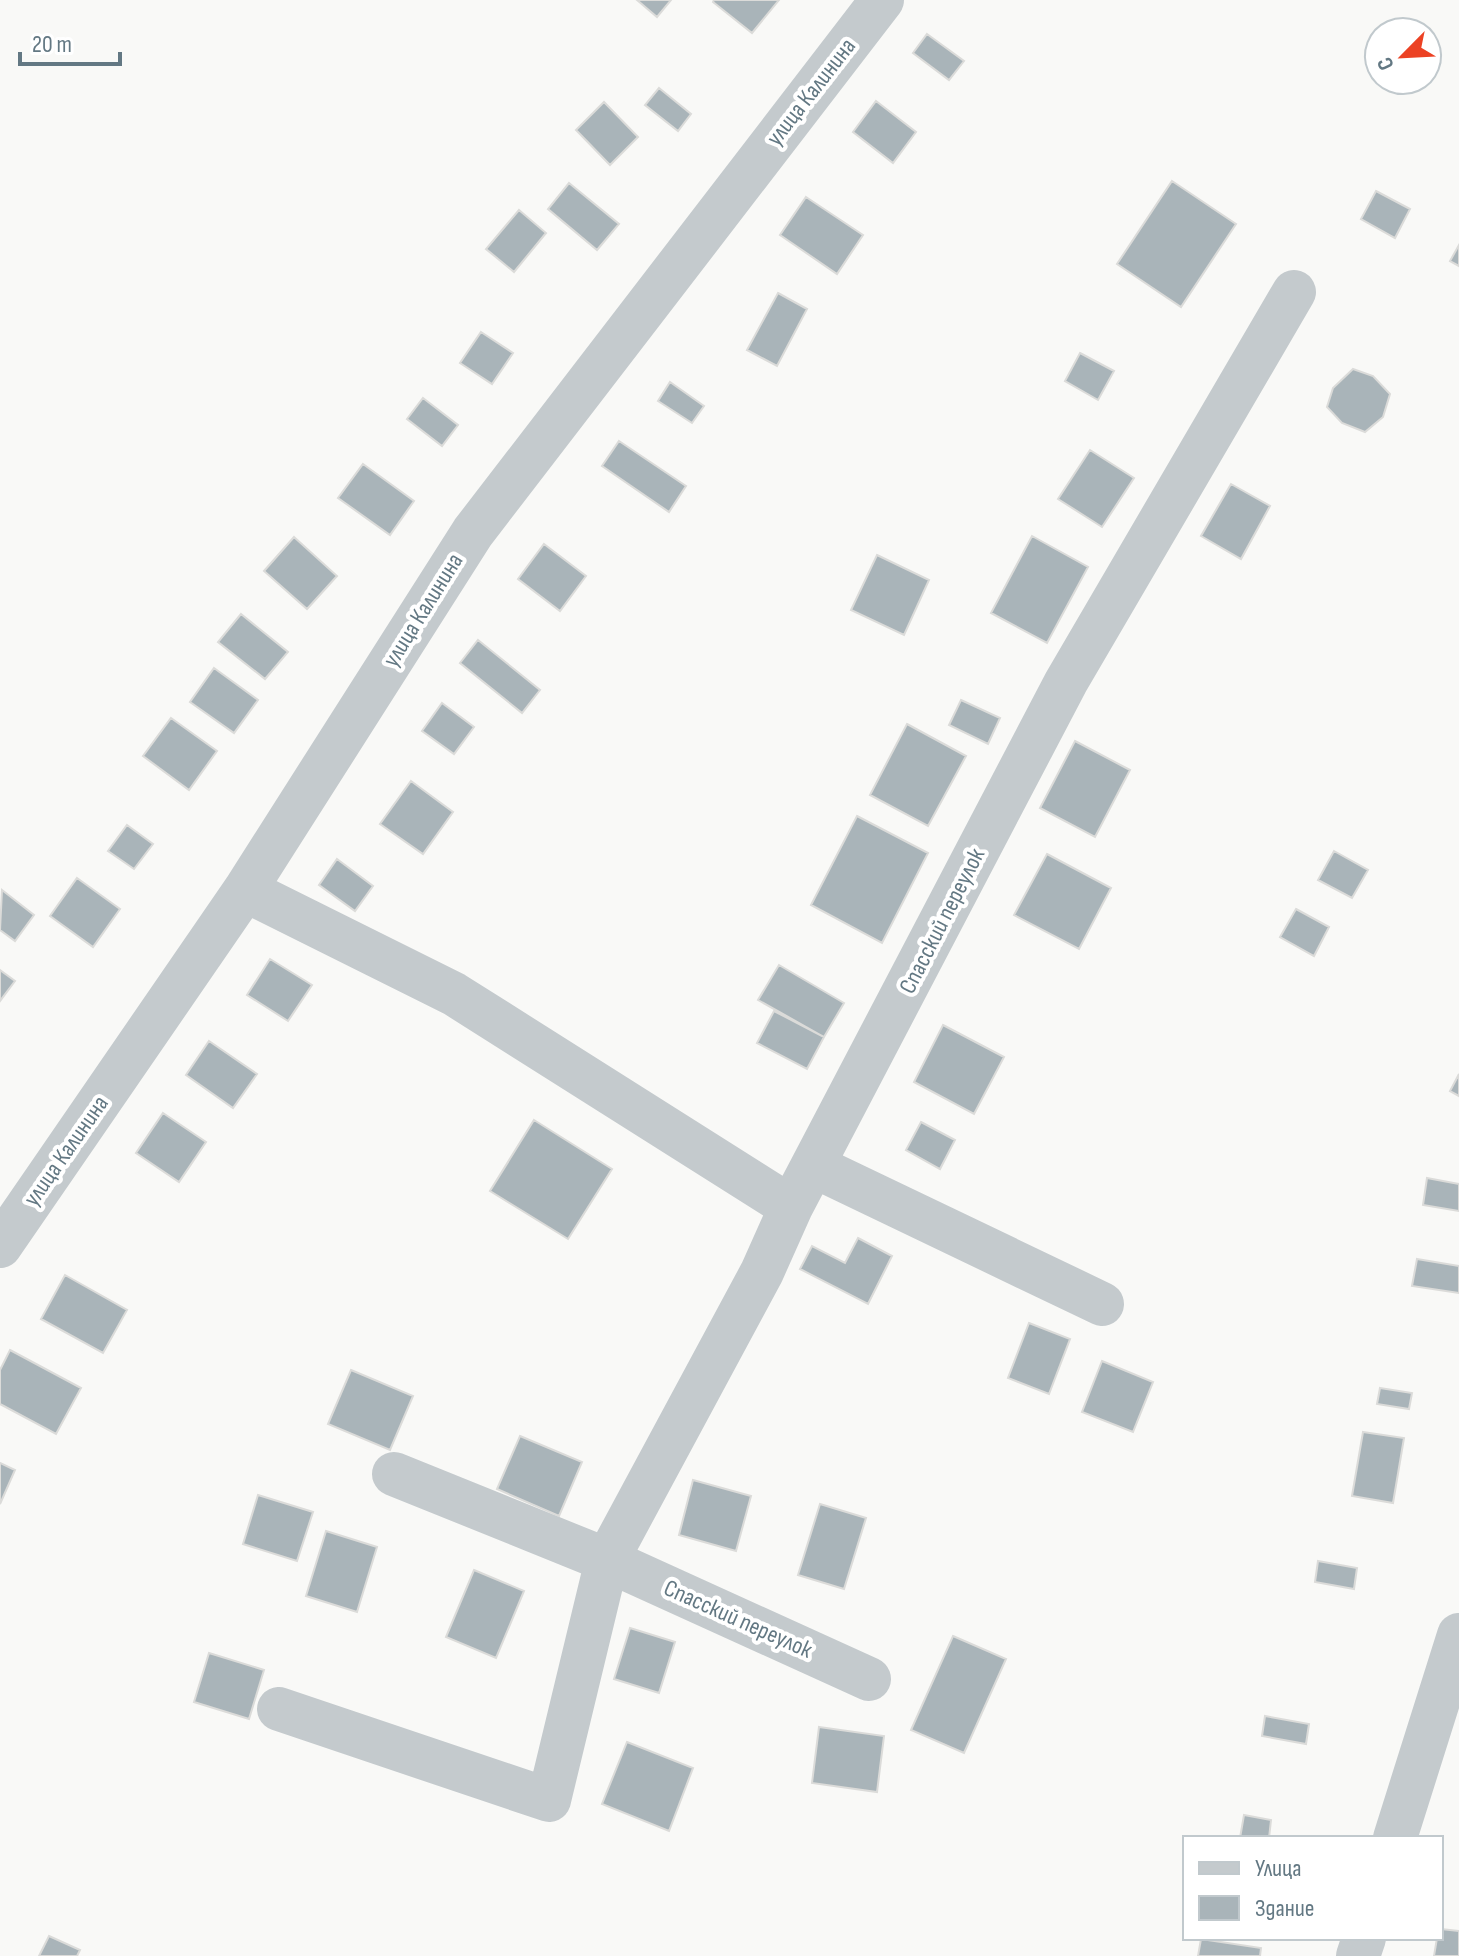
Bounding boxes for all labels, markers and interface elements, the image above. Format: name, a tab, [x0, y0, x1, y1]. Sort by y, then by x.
scale bar	[20, 16, 120, 66]
north arrow	[1363, 16, 1443, 96]
text: 20 m	[32, 30, 72, 59]
street label: улица Калинина	[760, 33, 862, 151]
text: С	[1371, 53, 1401, 74]
street label: улица Калинина	[377, 548, 469, 672]
street label: Спасский переулок	[893, 843, 991, 999]
street label: улица Калинина	[17, 1090, 115, 1212]
street label: Спасский переулок	[659, 1573, 817, 1665]
legend	[1183, 1836, 1443, 1940]
text: Улица	[1255, 1854, 1301, 1883]
text: Здание	[1255, 1894, 1314, 1923]

